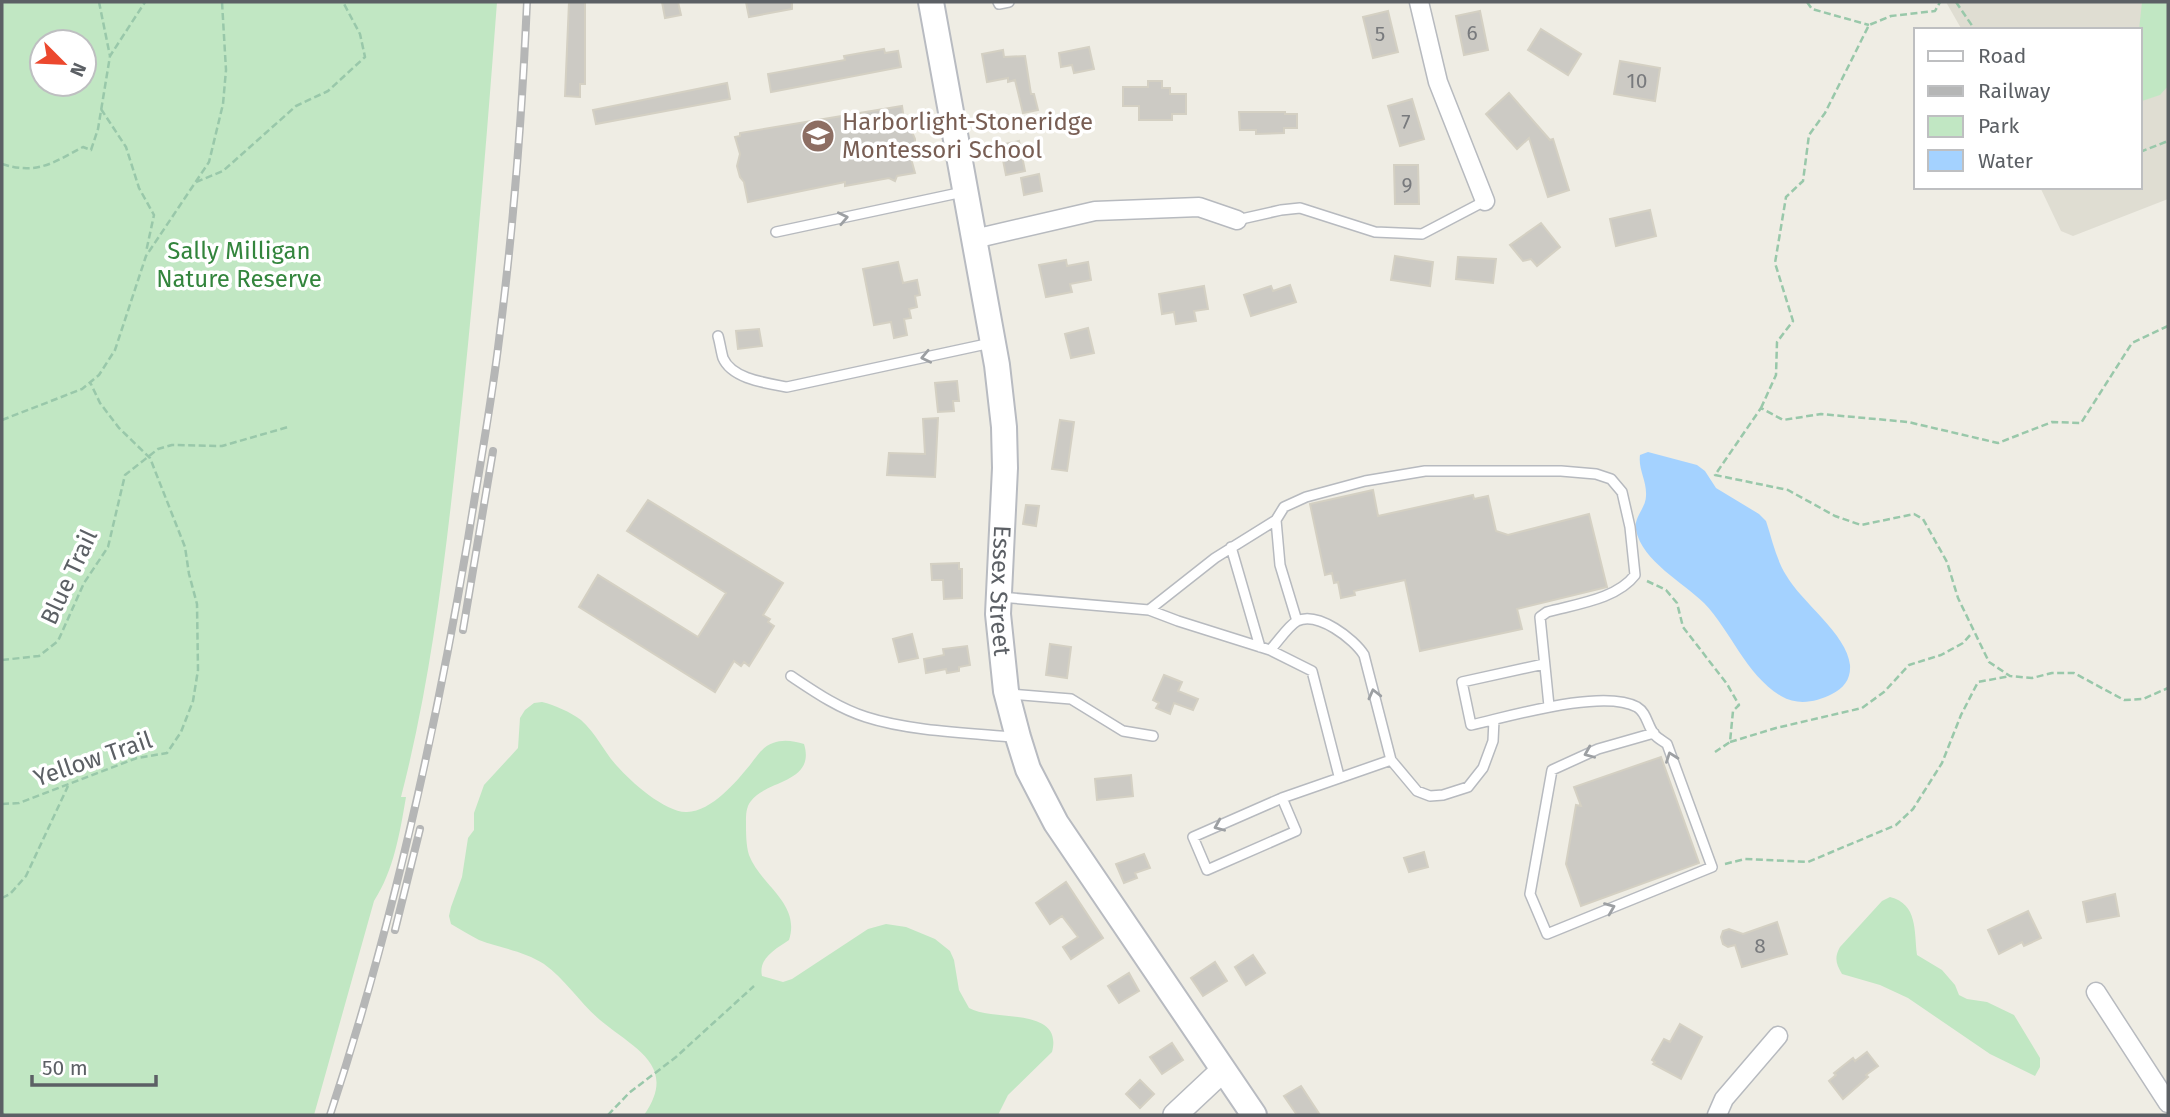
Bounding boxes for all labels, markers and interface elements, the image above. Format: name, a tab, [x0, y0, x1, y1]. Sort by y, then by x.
house number: 6	[1466, 20, 1478, 46]
house number: 5	[1375, 21, 1385, 47]
north arrow	[28, 28, 98, 98]
legend	[1914, 28, 2142, 189]
text: Road	[1978, 43, 2026, 69]
text: N	[65, 59, 91, 80]
house number: 10	[1627, 68, 1647, 94]
text: Railway	[1978, 78, 2051, 104]
place label: Harborlight-Stoneridge Montessori School	[842, 108, 1093, 164]
house number: 7	[1401, 109, 1411, 135]
text: Park	[1978, 113, 2020, 139]
school or university icon: Harborlight-Stoneridge Montessori School	[799, 117, 837, 155]
text: Water	[1978, 148, 2033, 174]
house number: 9	[1401, 172, 1413, 198]
one-way arrow	[837, 211, 849, 226]
park label: Sally Milligan Nature Reserve	[156, 237, 322, 293]
one-way arrow	[920, 348, 932, 363]
street label: Essex Street	[984, 524, 1016, 658]
street label: Blue Trail	[35, 525, 103, 629]
one-way arrow	[1368, 688, 1382, 700]
street label: Yellow Trail	[30, 726, 156, 792]
one-way arrow	[1583, 745, 1595, 759]
one-way arrow	[1666, 751, 1680, 763]
one-way arrow	[1214, 817, 1226, 831]
one-way arrow	[1603, 903, 1615, 917]
house number: 8	[1754, 933, 1766, 959]
scale bar	[32, 1044, 156, 1088]
text: 50 m	[42, 1055, 88, 1081]

